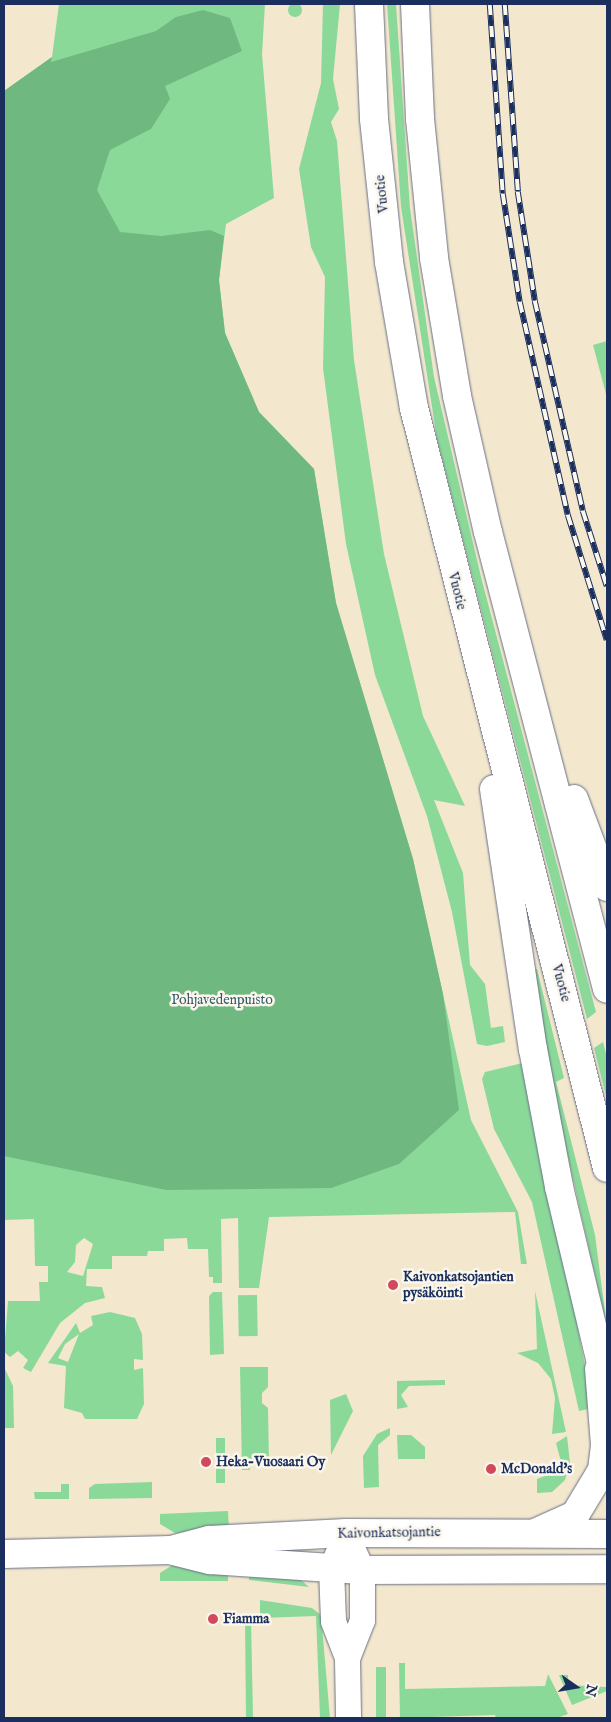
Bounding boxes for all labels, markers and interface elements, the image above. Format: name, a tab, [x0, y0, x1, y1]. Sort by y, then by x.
street label: Vuotie	[372, 174, 392, 214]
street label: Vuotie	[444, 570, 470, 612]
street label: Vuotie	[548, 962, 574, 1004]
park label: Pohjavedenpuisto	[171, 992, 273, 1008]
place label: Kaivonkatsojantien pysäköinti	[403, 1269, 514, 1302]
marker: Kaivonkatsojantien pysäköinti	[387, 1279, 399, 1291]
place label: Heka-Vuosaari Oy	[216, 1454, 325, 1470]
marker: Heka-Vuosaari Oy	[200, 1456, 212, 1468]
place label: McDonald's	[501, 1461, 572, 1477]
marker: McDonald's	[485, 1463, 497, 1475]
street label: Kaivonkatsojantie	[337, 1524, 441, 1542]
place label: Fiamma	[223, 1611, 269, 1627]
marker: Fiamma	[207, 1613, 219, 1625]
north arrow	[551, 1662, 601, 1712]
text: N	[580, 1682, 601, 1698]

